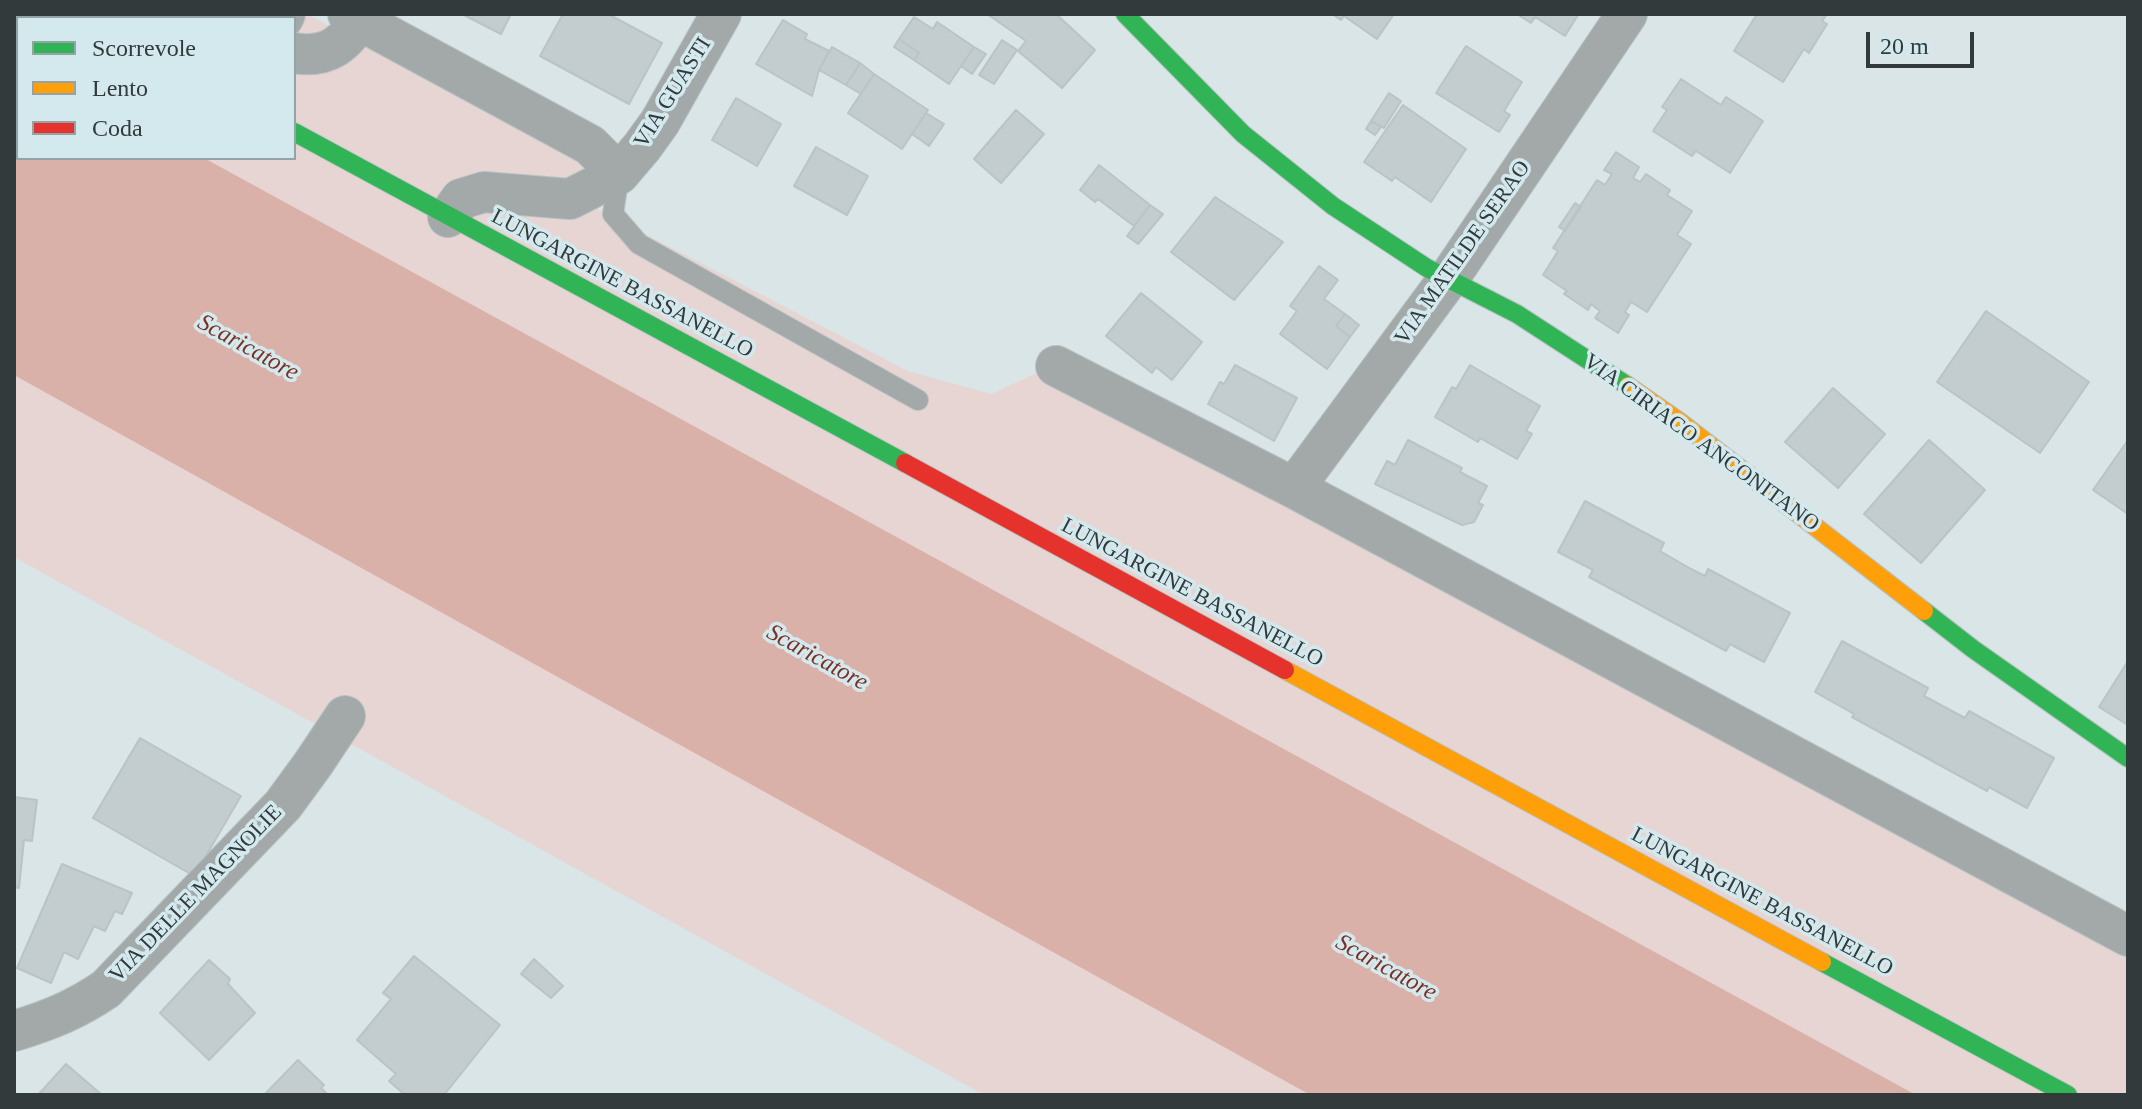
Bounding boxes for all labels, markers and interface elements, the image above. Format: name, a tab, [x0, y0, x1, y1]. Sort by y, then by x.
legend	[16, 16, 296, 160]
scale bar	[1870, 16, 1978, 66]
street label: VIA GUASTI	[629, 33, 717, 153]
text: 20 m	[1880, 33, 1929, 59]
text: Scorrevole	[92, 35, 196, 61]
text: Lento	[92, 75, 148, 101]
text: Coda	[92, 115, 143, 141]
street label: VIA MATILDE SERAO	[1389, 156, 1537, 350]
street label: LUNGARGINE BASSANELLO	[487, 204, 757, 364]
water label: Scaricatore	[192, 308, 304, 388]
street label: VIA CIRIACO ANCONITANO	[1578, 348, 1824, 538]
street label: LUNGARGINE BASSANELLO	[1057, 513, 1327, 673]
water label: Scaricatore	[761, 618, 873, 698]
street label: VIA DELLE MAGNOLIE	[104, 800, 288, 988]
street label: LUNGARGINE BASSANELLO	[1627, 822, 1897, 982]
water label: Scaricatore	[1330, 928, 1442, 1008]

